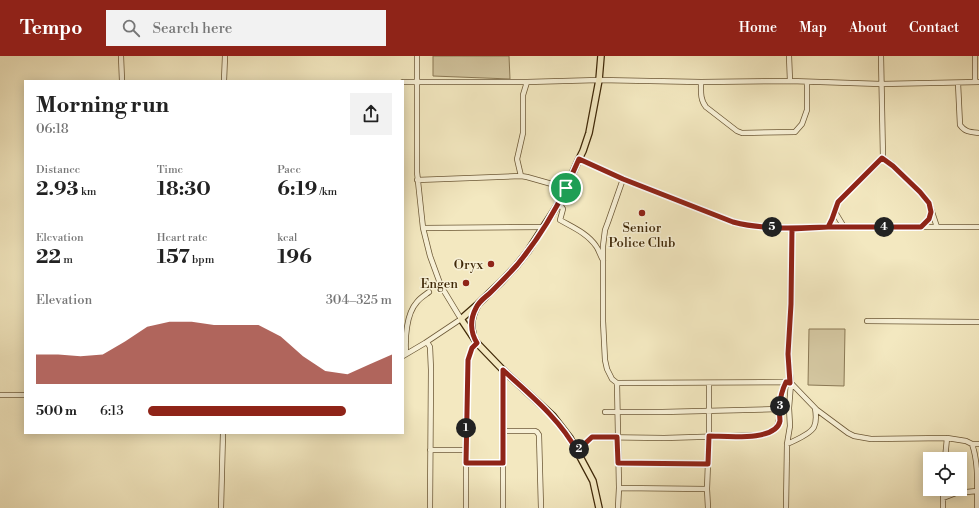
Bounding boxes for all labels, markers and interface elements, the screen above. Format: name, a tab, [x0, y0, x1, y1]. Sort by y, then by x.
search box	[106, 10, 386, 46]
text: Tempo	[20, 16, 82, 40]
icon: search	[120, 17, 142, 39]
text: Search here	[152, 19, 232, 38]
text: Home	[739, 19, 777, 37]
text: Map	[799, 19, 827, 37]
text: About	[849, 19, 887, 37]
text: Contact	[909, 19, 959, 37]
text: Morning run	[36, 92, 169, 119]
button: share	[350, 93, 392, 135]
text: 06:18	[36, 121, 69, 137]
text: Distance	[36, 163, 80, 177]
text: Time	[157, 163, 183, 177]
text: Pace	[277, 163, 301, 177]
pin	[549, 171, 583, 205]
text: 2.93	[36, 177, 79, 202]
text: 18:30	[157, 177, 211, 202]
text: 6:19	[277, 177, 317, 202]
icon: arrive	[555, 177, 577, 199]
text: km	[79, 185, 96, 199]
text: /km	[317, 185, 337, 199]
marker: Senior Police Club	[637, 208, 647, 218]
pin: 5	[762, 217, 782, 237]
pin: 4	[874, 217, 894, 237]
place label: Senior Police Club	[609, 220, 675, 251]
text: 5	[769, 220, 775, 234]
text: 4	[880, 220, 888, 234]
text: Elevation	[36, 231, 84, 245]
text: Heart rate	[157, 231, 207, 245]
text: kcal	[277, 231, 297, 245]
text: 22	[36, 245, 61, 270]
text: 157	[157, 245, 190, 270]
text: 196	[277, 245, 312, 270]
text: m	[61, 253, 73, 267]
text: bpm	[190, 253, 214, 267]
place label: Oryx	[454, 257, 483, 273]
marker: Oryx	[486, 259, 496, 269]
place label: Engen	[420, 276, 458, 292]
marker: Engen	[461, 278, 471, 288]
text: Elevation	[36, 292, 92, 308]
text: 304–325 m	[326, 292, 392, 308]
pin: 3	[770, 396, 790, 416]
text: 3	[777, 399, 783, 413]
text: 500 m	[36, 403, 77, 419]
text: 6:13	[100, 403, 124, 419]
pin: 1	[456, 418, 476, 438]
text: 1	[463, 421, 469, 435]
pin: 2	[569, 439, 589, 459]
text: 2	[576, 442, 582, 456]
map controls	[923, 452, 967, 496]
button: locate	[923, 452, 967, 496]

